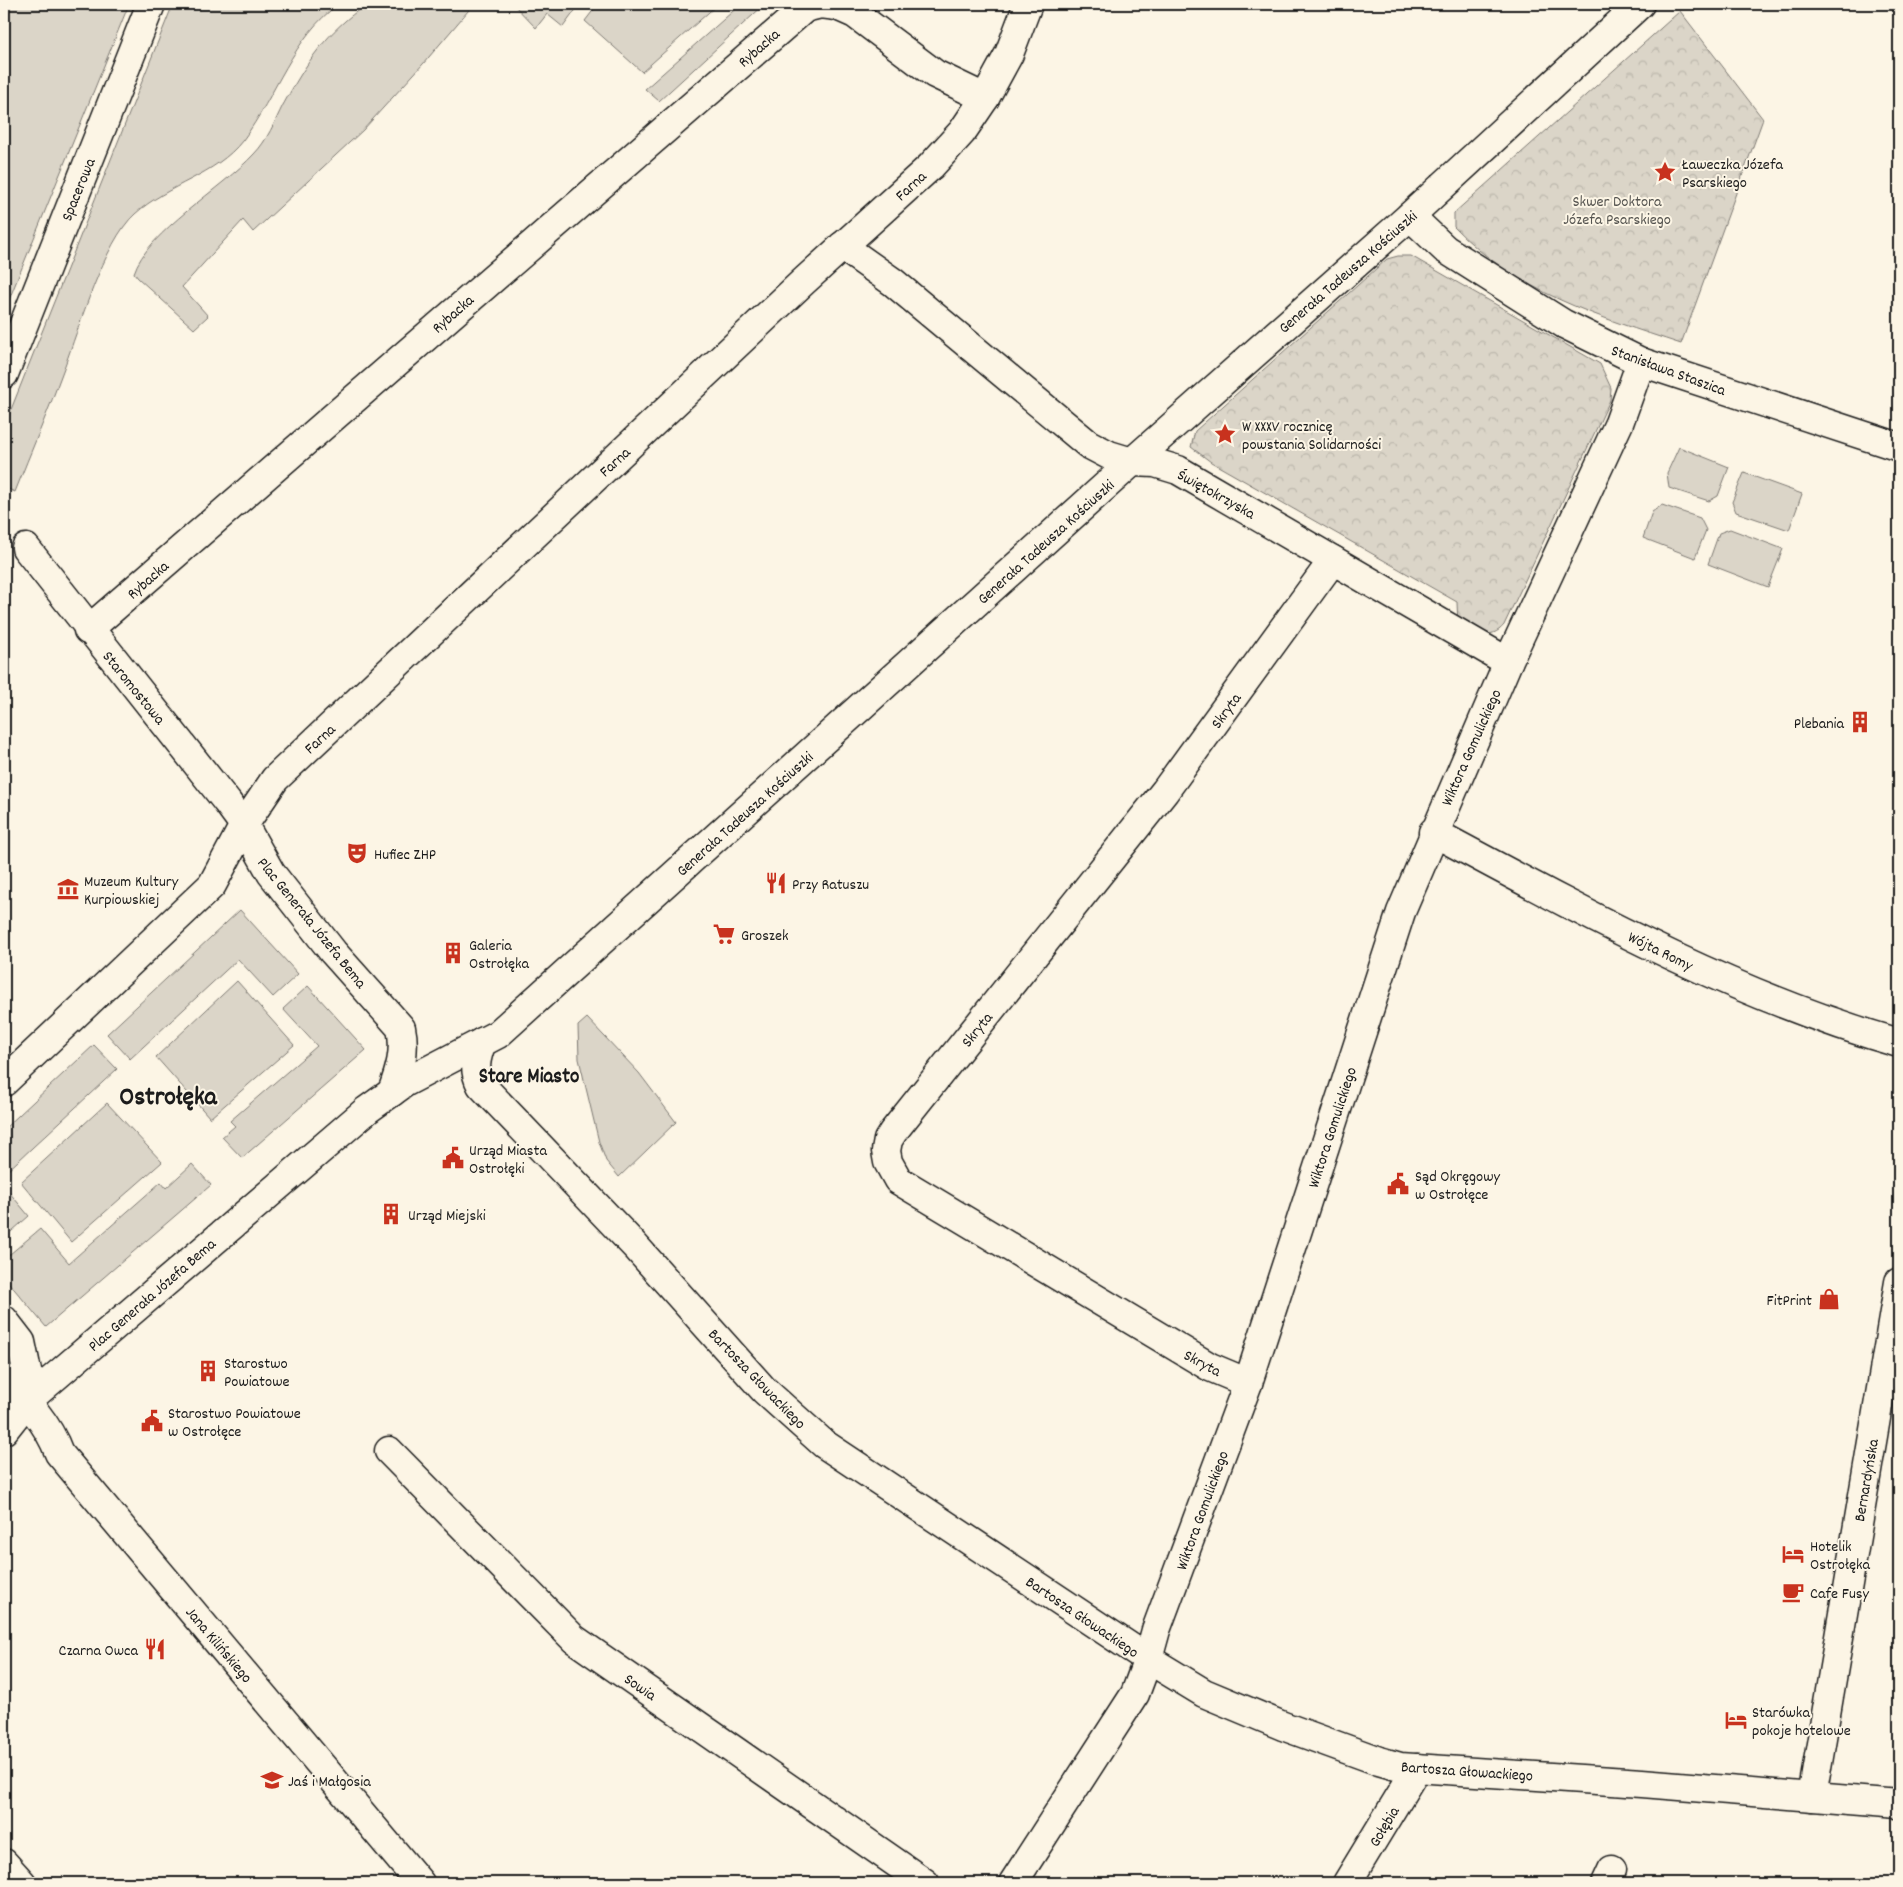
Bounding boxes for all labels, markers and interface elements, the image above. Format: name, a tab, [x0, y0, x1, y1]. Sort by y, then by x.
street label: Rybacka	[734, 24, 786, 74]
street label: Spacerowa	[56, 154, 103, 225]
place label: Ławeczka Józefa Psarskiego	[1681, 154, 1784, 195]
place icon: Ławeczka Józefa Psarskiego	[1652, 159, 1678, 185]
street label: Farna	[891, 166, 933, 207]
park label: Skwer Doktora Józefa Psarskiego	[1563, 191, 1671, 232]
street label: Generała Tadeusza Kościuszki	[1274, 206, 1423, 340]
street label: Rybacka	[428, 290, 480, 340]
street label: Stanisława Staszica	[1607, 340, 1729, 403]
place label: W XXXV rocznicę powstania Solidarności	[1242, 416, 1381, 457]
place icon: W XXXV rocznicę powstania Solidarności	[1212, 421, 1238, 447]
street label: Farna	[595, 442, 637, 483]
street label: Świętokrzyska	[1173, 464, 1259, 526]
street label: Generała Tadeusza Kościuszki	[973, 475, 1120, 611]
street label: Rybacka	[123, 556, 175, 606]
street label: Staromostowa	[96, 647, 170, 731]
street label: Wiktora Gomulickiego	[1436, 686, 1508, 810]
street label: Skryta	[1206, 688, 1248, 734]
building icon: Plebania	[1847, 709, 1873, 735]
place label: Plebania	[1794, 713, 1844, 736]
street label: Farna	[300, 719, 342, 760]
street label: Generała Tadeusza Kościuszki	[672, 747, 819, 883]
theatre icon: Hufiec ZHP	[344, 840, 370, 866]
place label: Hufiec ZHP	[374, 844, 436, 867]
street label: Plac Generała Józefa Bema	[251, 853, 372, 994]
restaurant icon: Przy Ratuszu	[763, 870, 789, 896]
place label: Muzeum Kultury Kurpiowskiej	[84, 871, 179, 912]
place label: Przy Ratuszu	[792, 874, 869, 897]
museum icon: Muzeum Kultury Kurpiowskiej	[55, 876, 81, 902]
supermarket icon: Groszek	[711, 921, 737, 947]
place label: Groszek	[741, 925, 789, 948]
street label: Wójta Romy	[1623, 927, 1697, 978]
place label: Galeria Ostrołęka	[469, 935, 530, 976]
building icon: Galeria Ostrołęka	[440, 940, 466, 966]
street label: Skryta	[957, 1008, 1000, 1053]
district label: Stare Miasto	[479, 1063, 579, 1093]
street label: Wiktora Gomulickiego	[1303, 1064, 1364, 1191]
district label: Ostrołęka	[119, 1080, 218, 1117]
place label: Urząd Miasta Ostrołęki	[469, 1140, 547, 1181]
public building icon: Urząd Miasta Ostrołęki	[440, 1145, 466, 1171]
place label: Sąd Okręgowy w Ostrołęce	[1415, 1166, 1500, 1207]
public building icon: Sąd Okręgowy w Ostrołęce	[1385, 1171, 1411, 1197]
building icon: Urząd Miejski	[378, 1201, 404, 1227]
place label: Urząd Miejski	[408, 1205, 486, 1228]
street label: Plac Generała Józefa Bema	[84, 1233, 222, 1358]
shop icon: FitPrint	[1816, 1286, 1842, 1312]
place label: FitPrint	[1767, 1290, 1812, 1313]
street label: Bartosza Głowackiego	[702, 1324, 810, 1435]
street label: Skryta	[1179, 1345, 1225, 1384]
place label: Starostwo Powiatowe	[224, 1353, 290, 1394]
building icon: Starostwo Powiatowe	[195, 1358, 221, 1384]
place label: Starostwo Powiatowe w Ostrołęce	[168, 1403, 301, 1444]
public building icon: Starostwo Powiatowe w Ostrołęce	[139, 1408, 165, 1434]
street label: Bernardyńska	[1849, 1437, 1886, 1524]
street label: Wiktora Gomulickiego	[1171, 1448, 1236, 1574]
place label: Hotelik Ostrołęka	[1810, 1536, 1871, 1577]
hotel icon: Hotelik Ostrołęka	[1780, 1541, 1806, 1567]
street label: Bartosza Głowackiego	[1020, 1572, 1143, 1665]
cafe icon: Cafe Fusy	[1780, 1579, 1806, 1605]
place label: Cafe Fusy	[1810, 1583, 1870, 1606]
street label: Jana Kilińskiego	[179, 1602, 257, 1689]
restaurant icon: Czarna Owca	[142, 1636, 168, 1662]
place label: Czarna Owca	[59, 1640, 138, 1663]
street label: Sowia	[619, 1669, 661, 1708]
place label: Starówka pokoje hotelowe	[1752, 1702, 1851, 1743]
hotel icon: Starówka pokoje hotelowe	[1723, 1707, 1749, 1733]
street label: Bartosza Głowackiego	[1400, 1756, 1534, 1789]
school or university icon: Jaś i Małgosia	[259, 1767, 285, 1793]
place label: Jaś i Małgosia	[288, 1771, 371, 1794]
street label: Gołębia	[1364, 1802, 1406, 1852]

